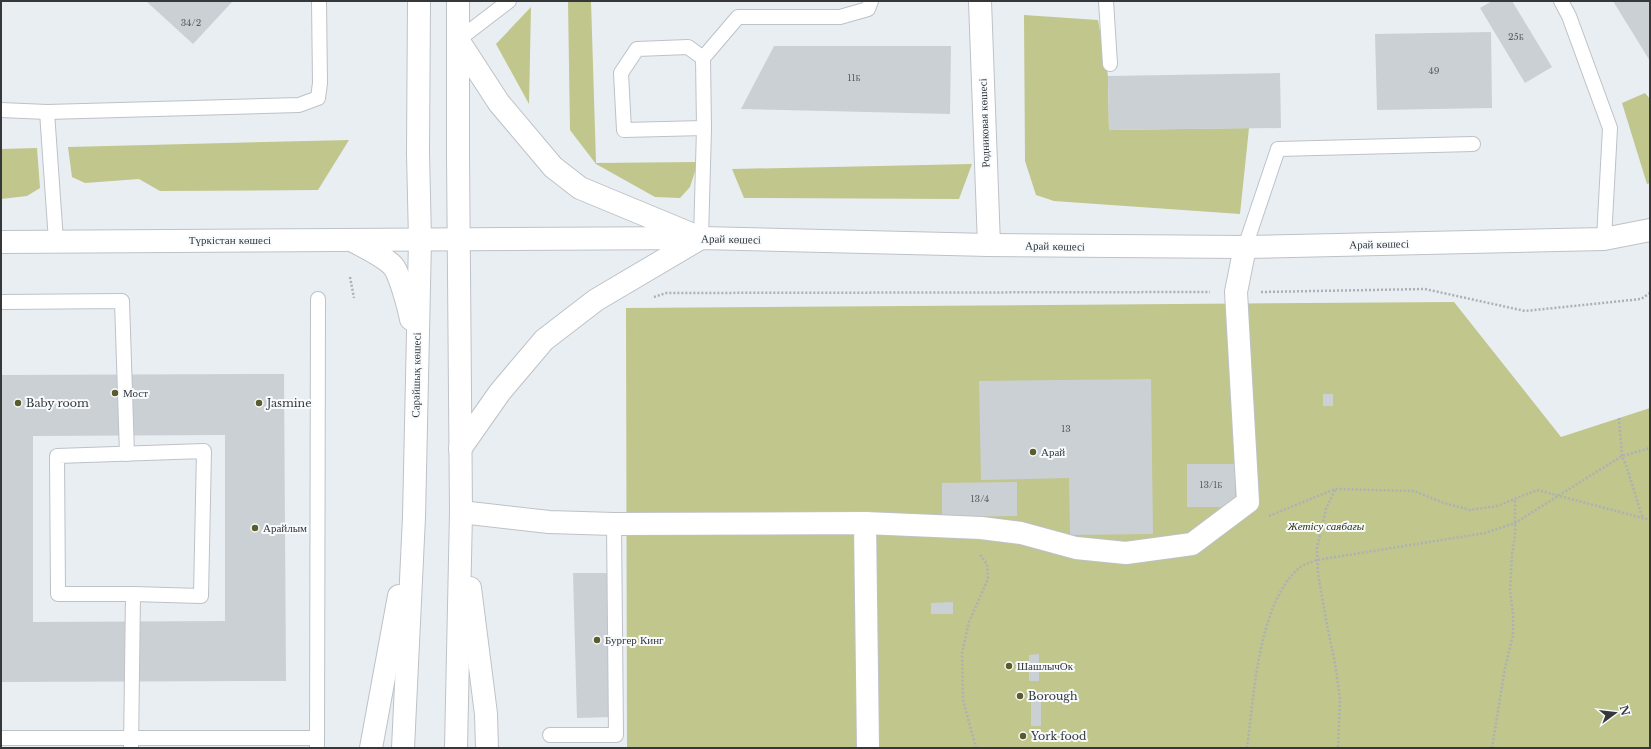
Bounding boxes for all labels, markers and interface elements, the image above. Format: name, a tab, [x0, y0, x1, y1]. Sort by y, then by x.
house number: 34/2	[181, 17, 201, 28]
house number: 25Б	[1508, 31, 1524, 42]
house number: 49	[1428, 65, 1440, 76]
house number: 11Б	[847, 72, 861, 83]
street label: Родниковая көшесі	[975, 78, 993, 168]
street label: Арай көшесі	[701, 231, 761, 247]
street label: Түркістан көшесі	[189, 233, 271, 247]
street label: Арай көшесі	[1349, 236, 1409, 252]
street label: Арай көшесі	[1025, 238, 1085, 254]
street label: Сарайшық көшесі	[408, 332, 424, 418]
place label: Мост	[123, 386, 148, 400]
marker: Мост	[110, 388, 120, 398]
place label: Baby room	[26, 396, 89, 410]
place label: Jasmine	[265, 396, 312, 410]
marker: Baby room	[13, 398, 23, 408]
marker: Jasmine	[254, 398, 264, 408]
house number: 13	[1061, 423, 1071, 434]
place label: Арай	[1041, 445, 1065, 459]
marker: Арай	[1028, 447, 1038, 457]
house number: 13/1Б	[1200, 479, 1222, 490]
house number: 13/4	[971, 493, 989, 504]
park label: Жетісу саябағы	[1287, 519, 1365, 533]
place label: Арайлым	[263, 521, 307, 535]
marker: Арайлым	[250, 523, 260, 533]
place label: Бургер Кинг	[605, 633, 664, 647]
marker: Бургер Кинг	[592, 635, 602, 645]
place label: ШашлычОк	[1017, 659, 1074, 673]
marker: ШашлычОк	[1004, 661, 1014, 671]
place label: Borough	[1028, 689, 1078, 703]
marker: Borough	[1015, 691, 1025, 701]
north arrow	[1595, 693, 1635, 733]
text: N	[1617, 704, 1633, 718]
place label: York food	[1030, 729, 1087, 743]
marker: York food	[1018, 731, 1028, 741]

